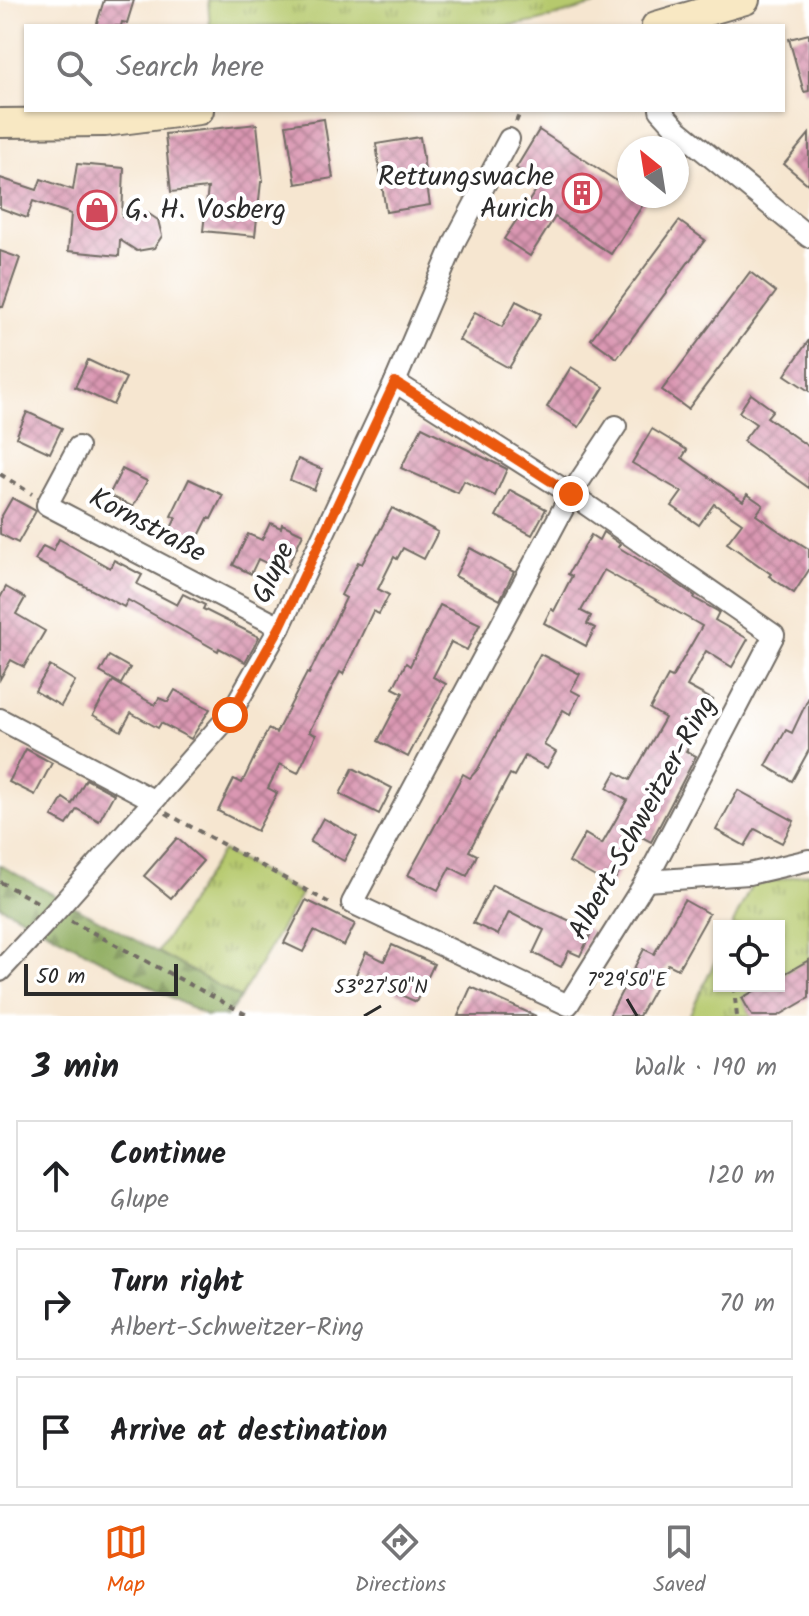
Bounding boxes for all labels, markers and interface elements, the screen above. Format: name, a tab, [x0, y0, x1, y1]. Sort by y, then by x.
search box	[24, 24, 785, 112]
text: Search here	[116, 44, 264, 92]
icon: search	[52, 46, 96, 90]
north arrow	[617, 136, 689, 208]
place label: Rettungswache Aurich	[378, 155, 554, 232]
building icon: Rettungswache Aurich	[561, 172, 603, 214]
place label: G. H. Vosberg	[125, 188, 286, 233]
shop icon: G. H. Vosberg	[76, 189, 118, 231]
street label: Kornstraße	[80, 476, 214, 576]
route end	[553, 476, 589, 512]
street label: Glupe	[240, 534, 308, 611]
street label: Albert-Schweitzer-Ring	[557, 687, 729, 949]
route start	[212, 697, 248, 733]
map controls	[713, 920, 785, 992]
button: locate	[713, 920, 785, 992]
scale bar	[24, 960, 178, 996]
text: 50 m	[36, 960, 85, 995]
text: 7°29'50"E	[587, 965, 668, 997]
text: 53°27'50"N	[334, 972, 428, 1004]
text: 3 min	[32, 1041, 119, 1095]
text: Walk · 190 m	[634, 1047, 777, 1089]
text: Continue	[110, 1131, 226, 1179]
icon: ahead	[34, 1154, 78, 1198]
text: 120 m	[708, 1155, 775, 1197]
text: Glupe	[110, 1179, 169, 1221]
text: Turn right	[110, 1259, 243, 1307]
icon: right	[34, 1282, 78, 1326]
text: 70 m	[719, 1283, 775, 1325]
text: Albert-Schweitzer-Ring	[110, 1307, 364, 1349]
text: Arrive at destination	[110, 1408, 387, 1456]
icon: arrive	[34, 1410, 78, 1454]
tab: Map	[104, 1520, 148, 1603]
tab: Directions	[355, 1520, 446, 1603]
tab: Saved	[653, 1520, 705, 1603]

